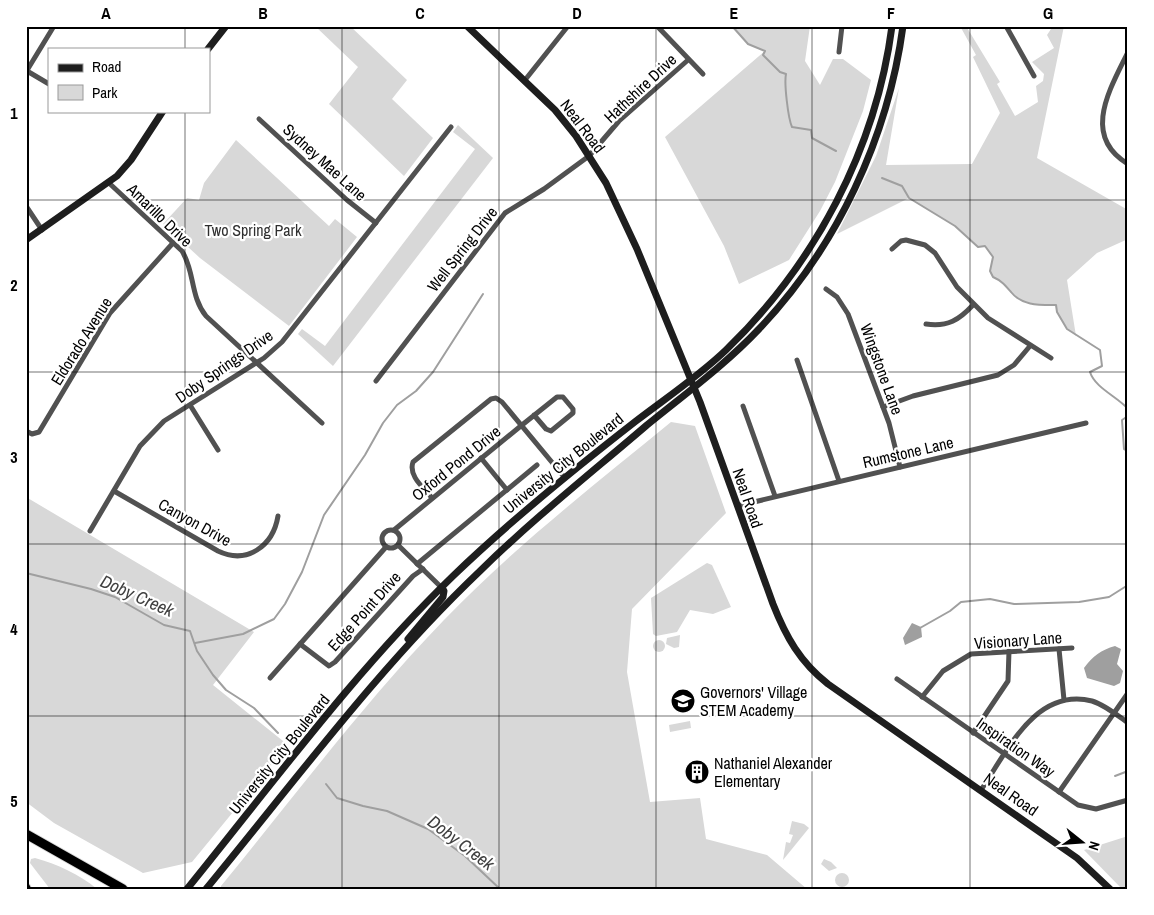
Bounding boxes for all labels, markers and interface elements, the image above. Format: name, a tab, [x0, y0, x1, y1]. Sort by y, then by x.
text: A	[101, 2, 111, 24]
text: B	[258, 2, 268, 24]
text: C	[415, 2, 425, 24]
text: D	[572, 2, 582, 24]
text: E	[730, 2, 739, 24]
text: F	[887, 2, 895, 24]
text: G	[1043, 2, 1053, 24]
legend	[48, 48, 210, 112]
street label: Hathshire Drive	[599, 49, 681, 127]
text: Road	[92, 56, 121, 77]
text: Park	[92, 82, 118, 103]
street label: Neal Road	[556, 95, 610, 157]
text: 1	[10, 102, 18, 124]
street label: Sydney Mae Lane	[278, 118, 372, 206]
street label: Amarillo Drive	[122, 178, 198, 252]
street label: Well Spring Drive	[422, 202, 502, 296]
park label: Two Spring Park	[205, 219, 302, 241]
text: 2	[10, 274, 18, 296]
street label: Eldorado Avenue	[45, 293, 117, 389]
street label: Wingstone Lane	[855, 320, 909, 418]
street label: Doby Springs Drive	[171, 324, 277, 408]
street label: University City Boulevard	[498, 408, 628, 518]
street label: Oxford Pond Drive	[407, 420, 505, 506]
street label: Rumstone Lane	[860, 431, 956, 473]
text: 3	[10, 446, 18, 468]
street label: Neal Road	[728, 465, 768, 531]
street label: Canyon Drive	[155, 493, 235, 551]
street label: Edge Point Drive	[322, 567, 406, 655]
water label: Doby Creek	[97, 568, 178, 623]
text: 4	[10, 618, 18, 640]
street label: Visionary Lane	[973, 626, 1063, 654]
place label: Governors' Village STEM Academy	[700, 681, 807, 721]
school or university icon: Governors' Village STEM Academy	[670, 688, 696, 714]
street label: University City Boulevard	[224, 689, 334, 819]
street label: Inspiration Way	[972, 712, 1060, 782]
place label: Nathaniel Alexander Elementary	[714, 752, 833, 792]
building icon: Nathaniel Alexander Elementary	[684, 759, 710, 785]
street label: Neal Road	[979, 767, 1043, 821]
text: 5	[10, 790, 18, 812]
water label: Doby Creek	[423, 809, 500, 876]
north arrow	[1056, 818, 1106, 868]
text: N	[1085, 839, 1104, 852]

